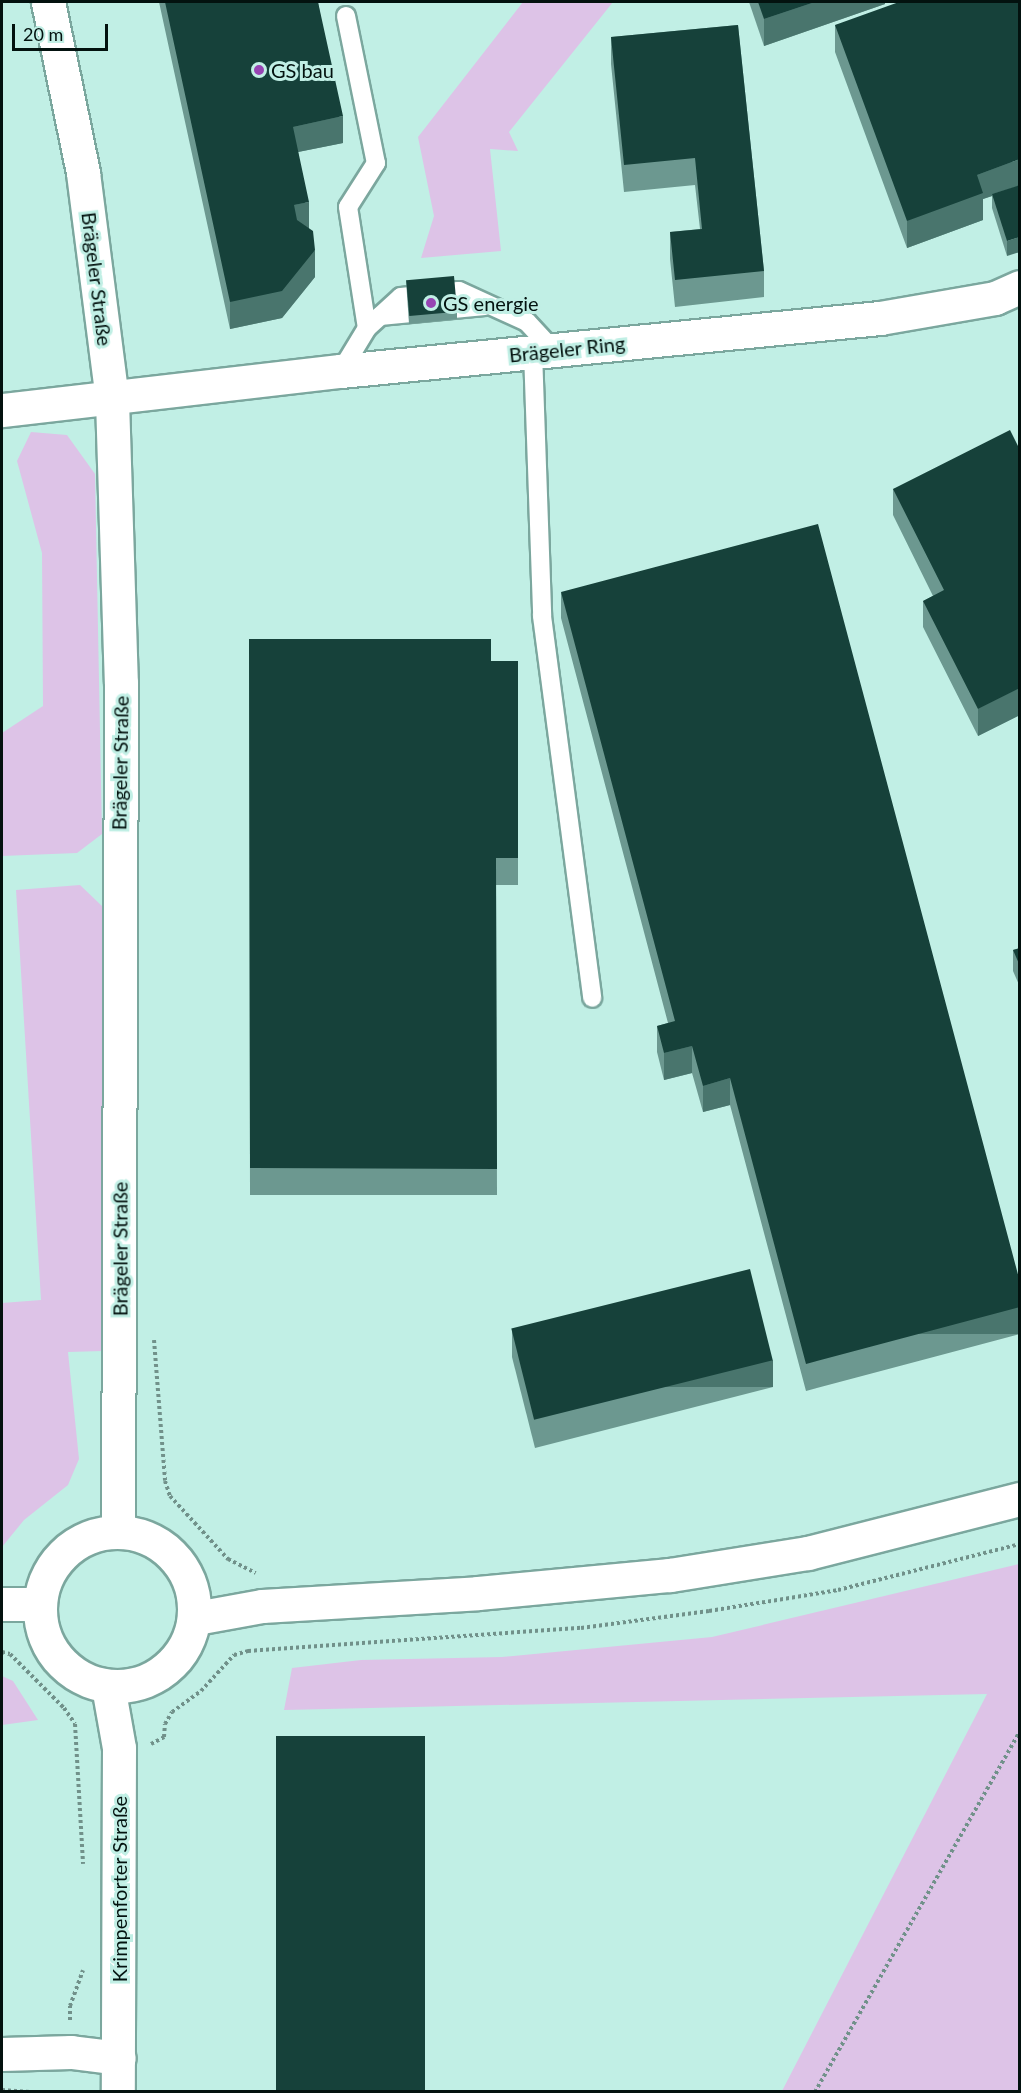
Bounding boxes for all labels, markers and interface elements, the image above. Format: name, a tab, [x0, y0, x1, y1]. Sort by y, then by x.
scale bar	[15, 12, 111, 50]
text: 20 m	[23, 23, 63, 45]
place label: GS bau	[271, 58, 334, 82]
marker: GS bau	[252, 63, 266, 77]
street label: Brägeler Straße	[77, 211, 117, 347]
place label: GS energie	[443, 291, 539, 315]
marker: GS energie	[424, 296, 438, 310]
street label: Brägeler Ring	[508, 331, 626, 367]
street label: Brägeler Straße	[107, 695, 133, 831]
street label: Brägeler Straße	[108, 1181, 132, 1317]
street label: Krimpenforter Straße	[107, 1796, 131, 1982]

